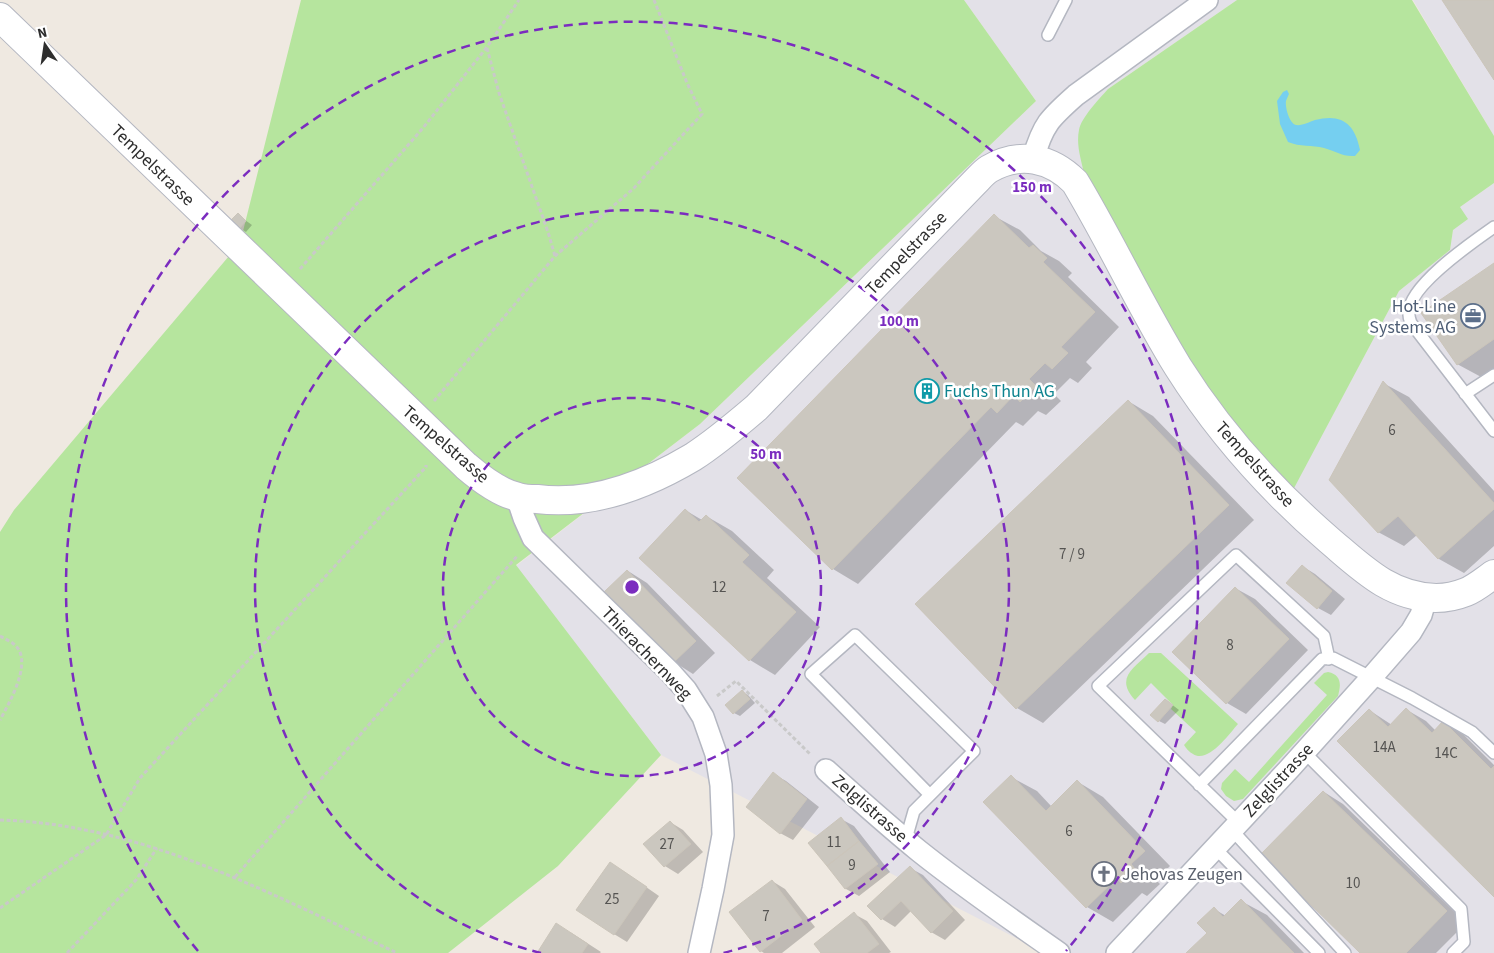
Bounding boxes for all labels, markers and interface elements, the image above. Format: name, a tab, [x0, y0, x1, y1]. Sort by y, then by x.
north arrow	[20, 20, 70, 70]
text: N	[36, 23, 49, 44]
street label: Tempelstrasse	[105, 119, 200, 212]
text: 150 m	[1012, 177, 1052, 198]
street label: Tempelstrasse	[860, 206, 953, 301]
place label: Hot-Line Systems AG	[1369, 294, 1456, 340]
office icon: Hot-Line Systems AG	[1460, 303, 1486, 329]
text: 100 m	[879, 311, 919, 332]
building icon: Fuchs Thun AG	[914, 378, 940, 404]
place label: Fuchs Thun AG	[944, 379, 1055, 404]
street label: Tempelstrasse	[397, 400, 495, 489]
street label: Tempelstrasse	[1209, 416, 1300, 513]
house number: 6	[1388, 420, 1396, 441]
text: 50 m	[750, 444, 782, 465]
house number: 7 / 9	[1059, 544, 1085, 565]
house number: 12	[712, 577, 726, 598]
centre of rings	[623, 578, 641, 596]
street label: Thierachernweg	[595, 601, 698, 706]
house number: 8	[1226, 635, 1234, 656]
house number: 14A	[1372, 737, 1396, 758]
street label: Zelglistrasse	[1237, 738, 1319, 823]
house number: 14C	[1434, 743, 1458, 764]
street label: Zelglistrasse	[826, 768, 913, 848]
house number: 6	[1065, 821, 1073, 842]
house number: 11	[827, 832, 841, 853]
house number: 27	[660, 834, 674, 855]
house number: 9	[848, 855, 856, 876]
church icon: Jehovas Zeugen	[1091, 861, 1117, 887]
place label: Jehovas Zeugen	[1122, 862, 1243, 887]
house number: 10	[1346, 873, 1360, 894]
house number: 25	[605, 889, 619, 910]
house number: 7	[762, 906, 770, 927]

